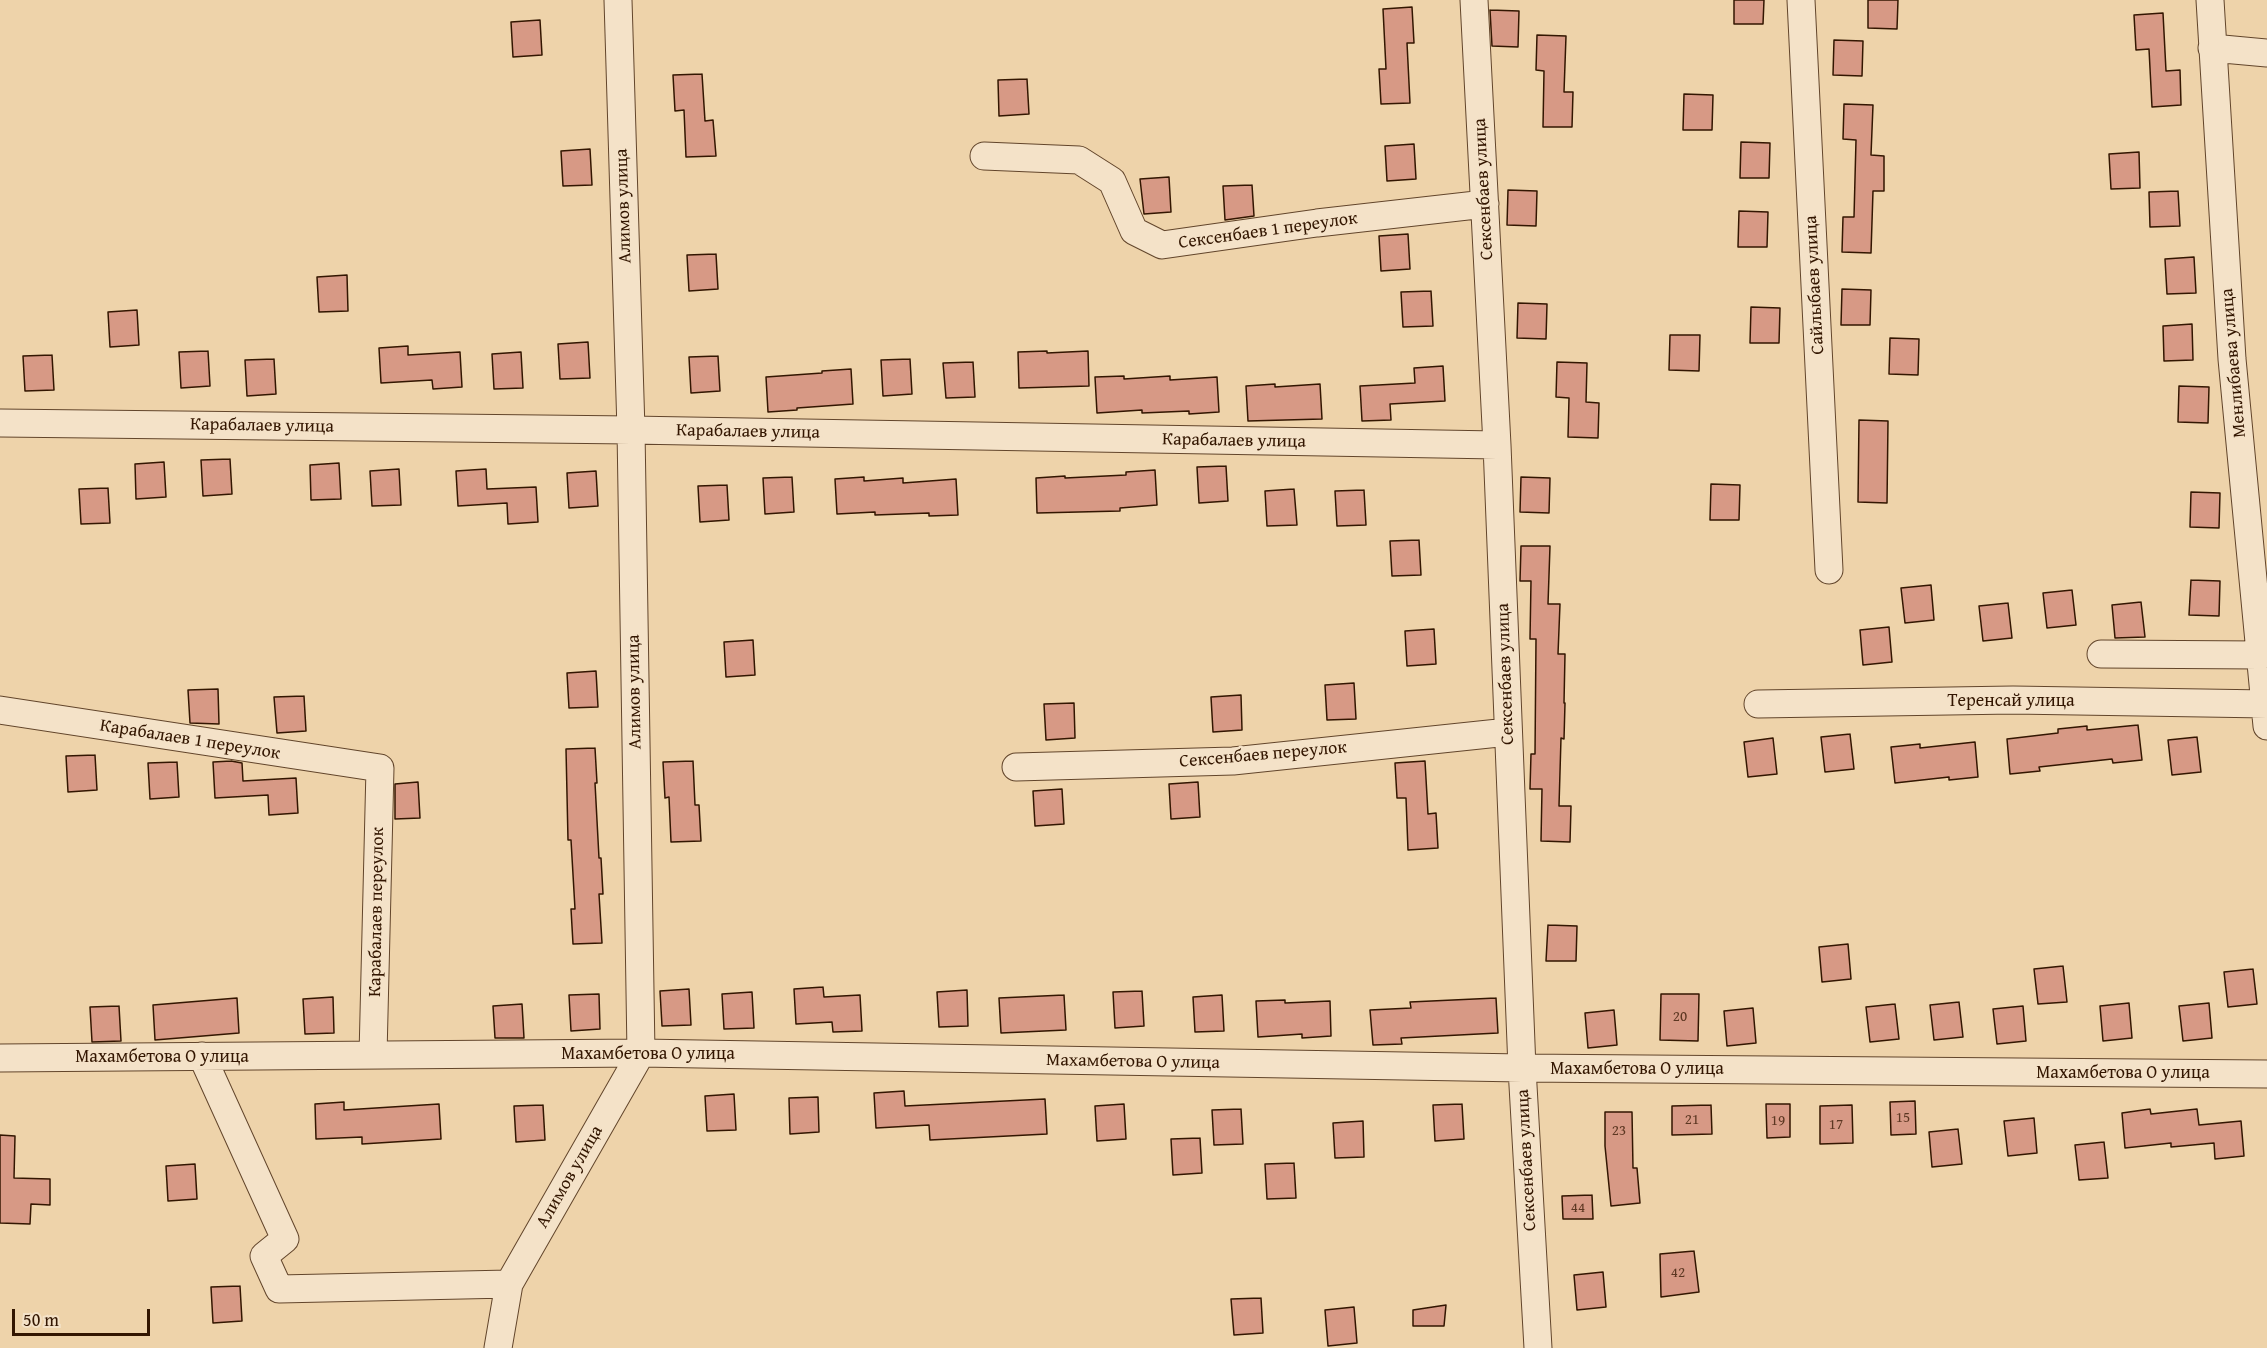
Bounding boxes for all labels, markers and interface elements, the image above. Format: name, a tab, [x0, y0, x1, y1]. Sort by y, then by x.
street label: Сексенбаев улица	[1469, 117, 1499, 261]
street label: Алимов улица	[611, 148, 637, 264]
street label: Сексенбаев 1 переулок	[1177, 208, 1359, 254]
street label: Сайлыбаев улица	[1801, 215, 1829, 355]
street label: Менлибаева улица	[2217, 287, 2251, 439]
street label: Карабалаев улица	[190, 414, 334, 438]
street label: Карабалаев улица	[676, 420, 820, 444]
street label: Карабалаев улица	[1162, 429, 1306, 453]
street label: Сексенбаев улица	[1493, 603, 1519, 745]
street label: Алимов улица	[623, 634, 647, 750]
street label: Теренсай улица	[1948, 690, 2074, 712]
street label: Карабалаев 1 переулок	[98, 715, 282, 765]
street label: Сексенбаев переулок	[1178, 737, 1348, 773]
street label: Карабалаев переулок	[365, 827, 389, 997]
house number: 20	[1673, 1008, 1687, 1026]
street label: Махамбетова О улица	[561, 1043, 735, 1065]
street label: Махамбетова О улица	[75, 1046, 249, 1068]
street label: Махамбетова О улица	[1046, 1050, 1220, 1074]
street label: Махамбетова О улица	[1550, 1058, 1724, 1080]
street label: Махамбетова О улица	[2036, 1062, 2210, 1084]
street label: Сексенбаев улица	[1512, 1088, 1542, 1232]
house number: 15	[1896, 1109, 1910, 1127]
house number: 21	[1685, 1111, 1699, 1129]
house number: 19	[1771, 1112, 1785, 1130]
house number: 17	[1829, 1116, 1843, 1134]
street label: Алимов улица	[532, 1122, 608, 1232]
house number: 23	[1612, 1122, 1626, 1140]
house number: 44	[1571, 1199, 1585, 1217]
house number: 42	[1671, 1264, 1685, 1282]
scale bar	[15, 1297, 153, 1335]
text: 50 m	[23, 1306, 59, 1333]

